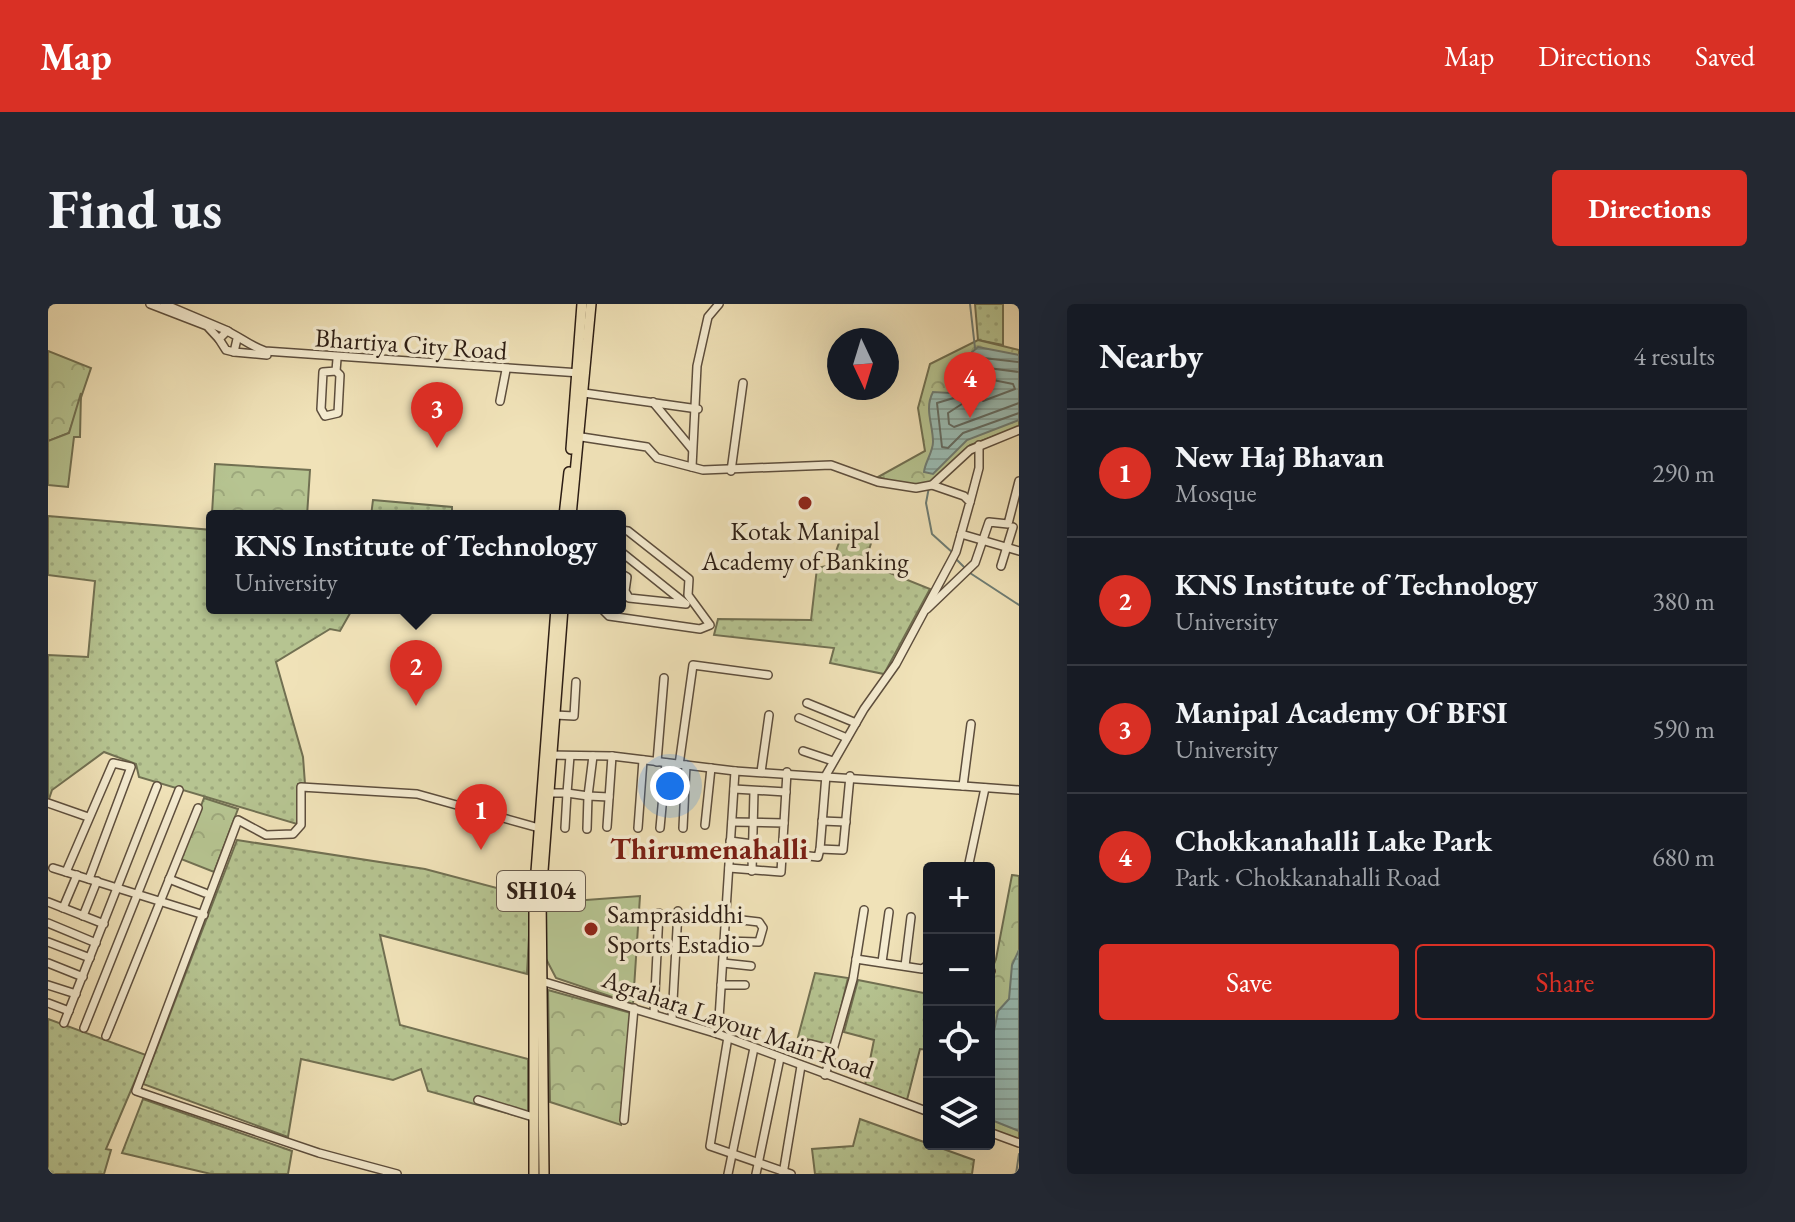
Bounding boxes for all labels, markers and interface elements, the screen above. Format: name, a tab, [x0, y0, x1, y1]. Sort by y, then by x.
text: Map	[40, 32, 112, 81]
text: Map	[1444, 38, 1494, 74]
text: Directions	[1538, 38, 1651, 74]
text: Saved	[1695, 38, 1755, 74]
button: Directions	[1552, 170, 1747, 246]
text: Find us	[48, 172, 222, 245]
street label: Bhartiya City Road	[314, 320, 509, 368]
north arrow	[827, 328, 899, 400]
text: Nearby	[1099, 334, 1203, 378]
text: 4 results	[1634, 339, 1715, 373]
pin: 4	[944, 352, 996, 418]
pin: 3	[411, 382, 463, 448]
text: New Haj Bhavan	[1175, 437, 1384, 476]
text: 1	[1118, 456, 1132, 490]
text: 290 m	[1652, 456, 1715, 490]
text: Mosque	[1175, 476, 1257, 510]
marker: Kotak Manipal Academy of Banking	[796, 494, 814, 512]
popup	[206, 510, 626, 614]
place label: Kotak Manipal Academy of Banking	[701, 514, 909, 578]
text: KNS Institute of Technology	[235, 526, 598, 565]
text: University	[235, 565, 338, 599]
text: KNS Institute of Technology	[1175, 565, 1538, 604]
text: 2	[1118, 584, 1132, 618]
text: 380 m	[1652, 584, 1715, 618]
text: University	[1175, 604, 1278, 638]
pin: 2	[390, 640, 442, 706]
text: Manipal Academy Of BFSI	[1175, 693, 1507, 732]
text: 3	[1118, 712, 1132, 746]
text: 590 m	[1652, 712, 1715, 746]
text: University	[1175, 732, 1278, 766]
your location	[650, 766, 690, 806]
pin: 1	[455, 784, 507, 850]
text: Chokkanahalli Lake Park	[1175, 821, 1492, 860]
district label: Thirumenahalli	[610, 829, 808, 868]
text: 4	[1118, 840, 1132, 874]
text: 680 m	[1652, 840, 1715, 874]
text: Park · Chokkanahalli Road	[1175, 860, 1440, 894]
map controls	[923, 862, 995, 1150]
button: +	[923, 862, 995, 934]
road number: SH104	[497, 871, 585, 911]
place label: Samprasiddhi Sports Estadio	[607, 897, 750, 961]
marker: Samprasiddhi Sports Estadio	[582, 920, 600, 938]
button: −	[923, 934, 995, 1006]
button: Save	[1099, 944, 1399, 1020]
button: Share	[1415, 944, 1715, 1020]
street label: Agrahara Layout Main Road	[597, 961, 879, 1087]
button: locate	[923, 1006, 995, 1078]
button: layers	[923, 1078, 995, 1150]

